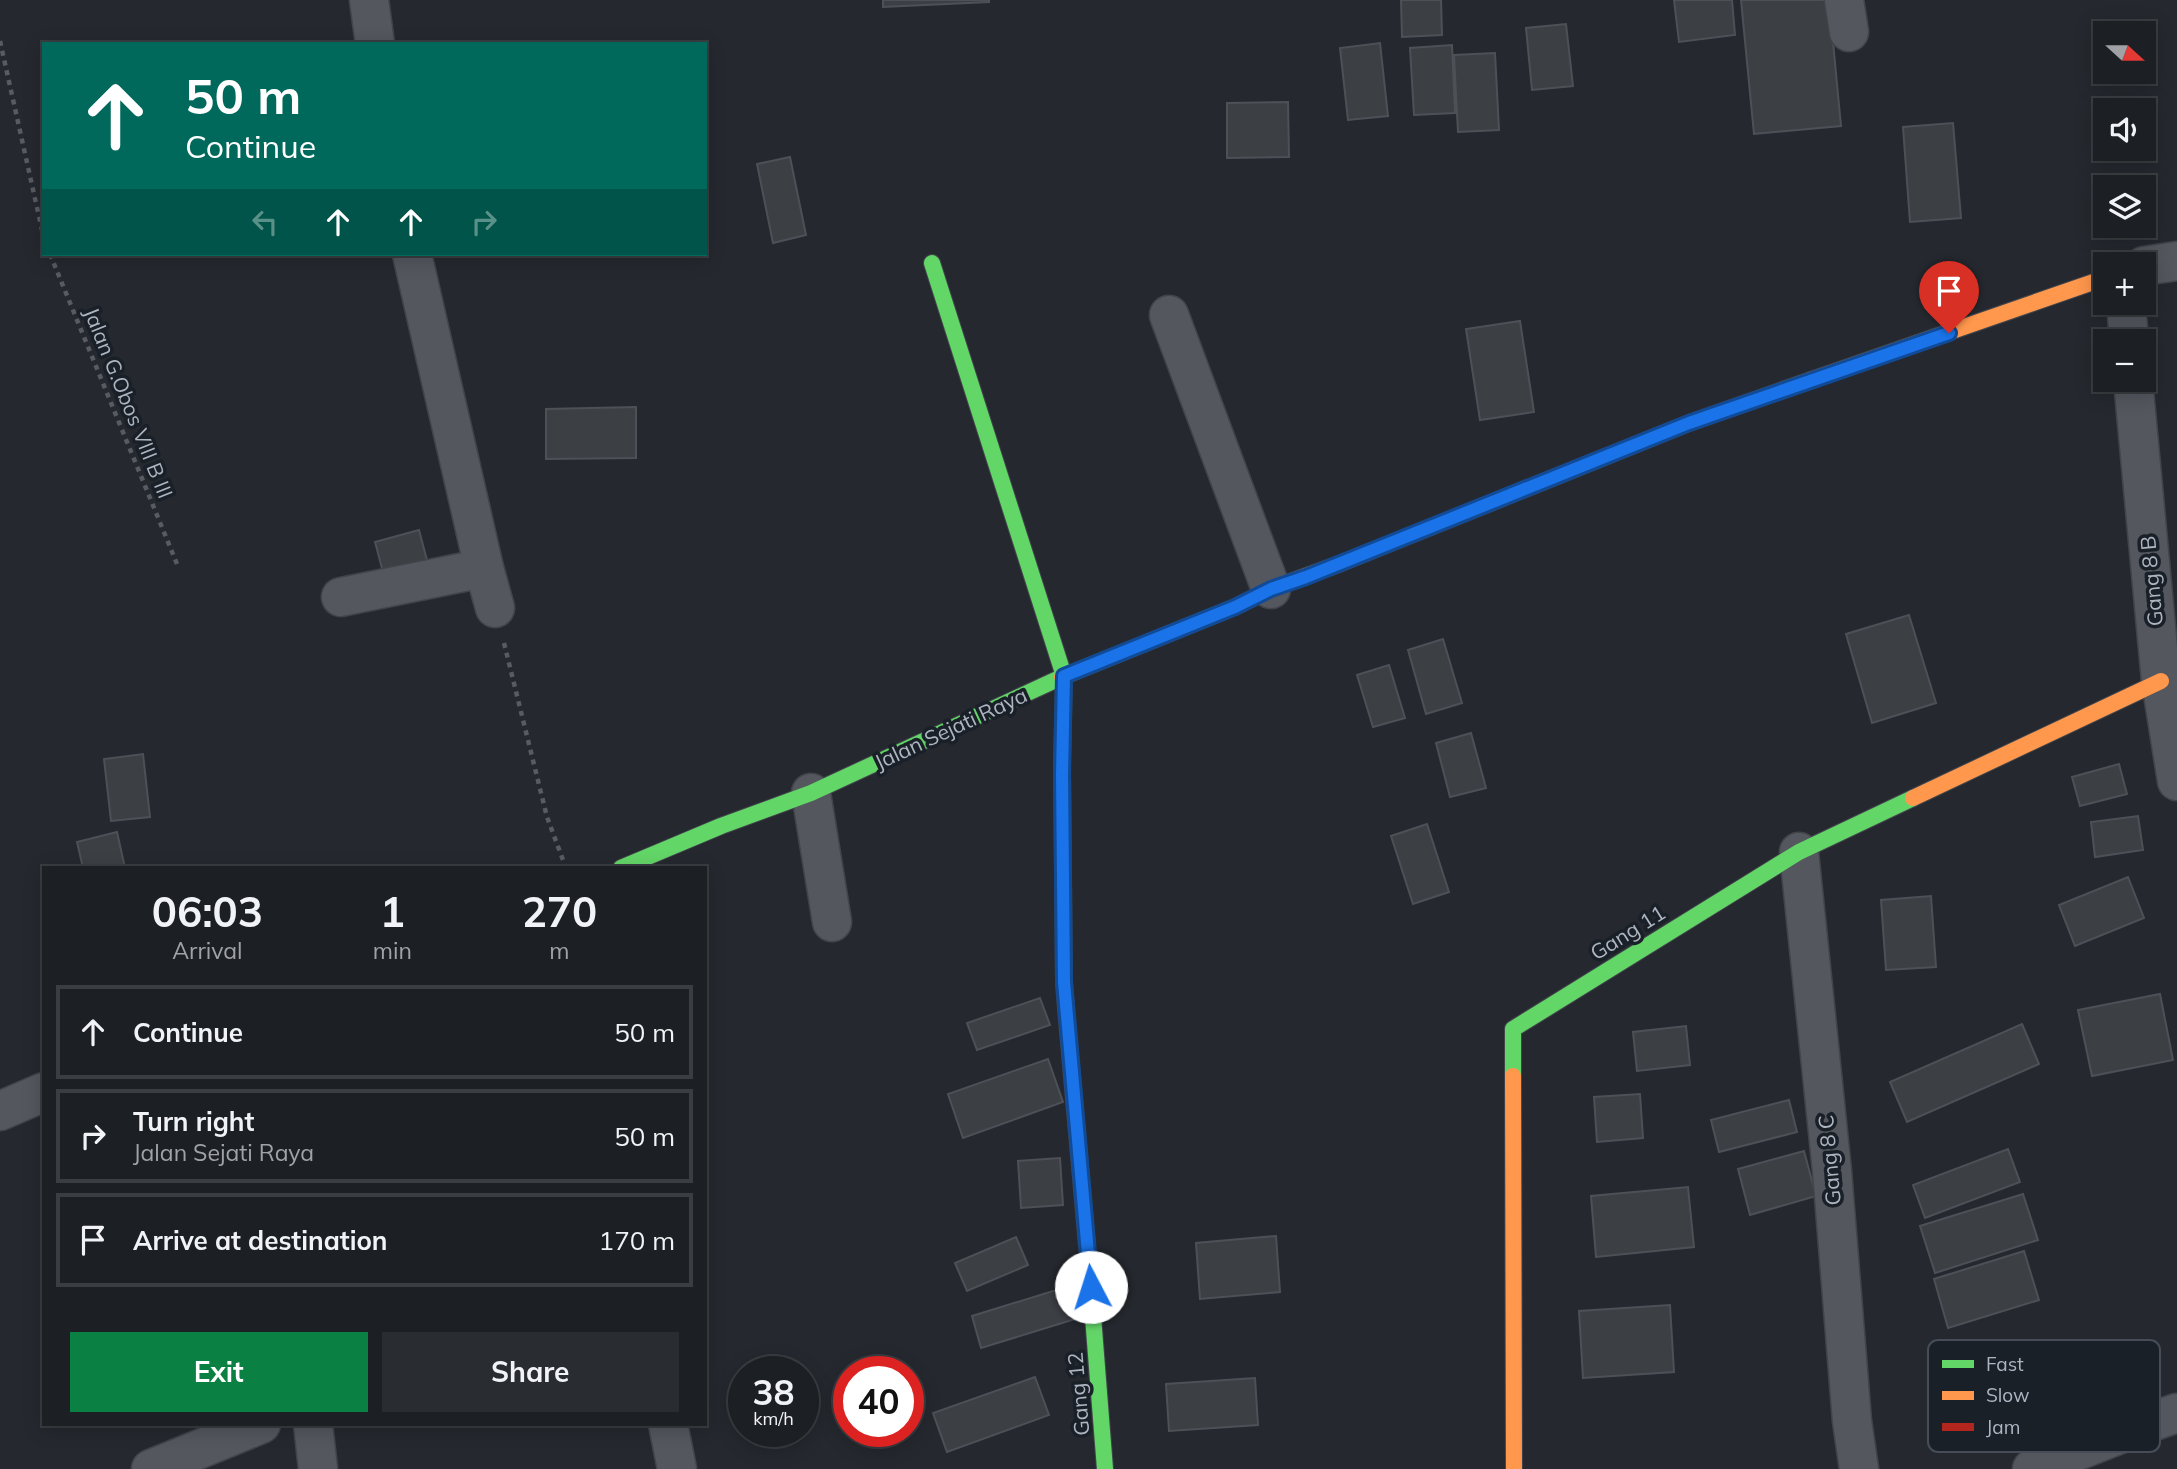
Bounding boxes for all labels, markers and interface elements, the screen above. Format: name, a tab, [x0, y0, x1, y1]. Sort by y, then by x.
north arrow	[2093, 21, 2156, 84]
map controls	[2093, 21, 2156, 392]
text: 50 m	[185, 65, 301, 126]
icon: ahead	[70, 70, 161, 161]
button: sound	[2093, 98, 2156, 161]
text: Continue	[185, 126, 316, 166]
button: layers	[2093, 175, 2156, 238]
icon: left	[246, 203, 284, 241]
icon: ahead	[319, 203, 357, 241]
icon: ahead	[392, 203, 430, 241]
icon: right	[465, 203, 503, 241]
button: +	[2093, 252, 2156, 315]
pin	[1919, 261, 1979, 333]
icon: arrive	[1930, 272, 1968, 310]
street label: Jalan G.Obos VIII B III	[79, 303, 179, 502]
button: −	[2093, 329, 2156, 392]
street label: Gang 8 B	[2134, 535, 2168, 627]
street label: Jalan Sejati Raya	[870, 681, 1031, 775]
text: 06:03	[152, 885, 263, 938]
text: 1	[380, 885, 405, 938]
text: 270	[522, 885, 597, 938]
street label: Gang 11	[1585, 899, 1670, 965]
text: Arrival	[172, 936, 243, 965]
text: min	[373, 936, 412, 965]
text: m	[549, 936, 570, 965]
icon: ahead	[74, 1013, 112, 1051]
text: Continue	[133, 1016, 243, 1049]
text: 50 m	[614, 1016, 675, 1049]
text: Turn right	[133, 1105, 254, 1138]
street label: Gang 8 C	[1812, 1114, 1846, 1206]
icon: right	[74, 1117, 112, 1155]
text: 50 m	[614, 1120, 675, 1153]
text: Jalan Sejati Raya	[133, 1138, 314, 1167]
icon: arrive	[74, 1221, 112, 1259]
text: Arrive at destination	[133, 1224, 388, 1257]
text: 170 m	[599, 1224, 675, 1257]
position arrow	[1054, 1250, 1128, 1324]
button: Exit	[70, 1332, 368, 1412]
button: Share	[382, 1332, 679, 1412]
legend	[1928, 1340, 2160, 1452]
street label: Gang 12	[1061, 1351, 1095, 1437]
text: Fast	[1986, 1352, 2024, 1376]
speed limit sign: 40	[833, 1356, 924, 1447]
text: 38	[752, 1370, 795, 1414]
text: Slow	[1986, 1383, 2030, 1407]
text: km/h	[753, 1407, 794, 1430]
text: Jam	[1986, 1415, 2020, 1439]

